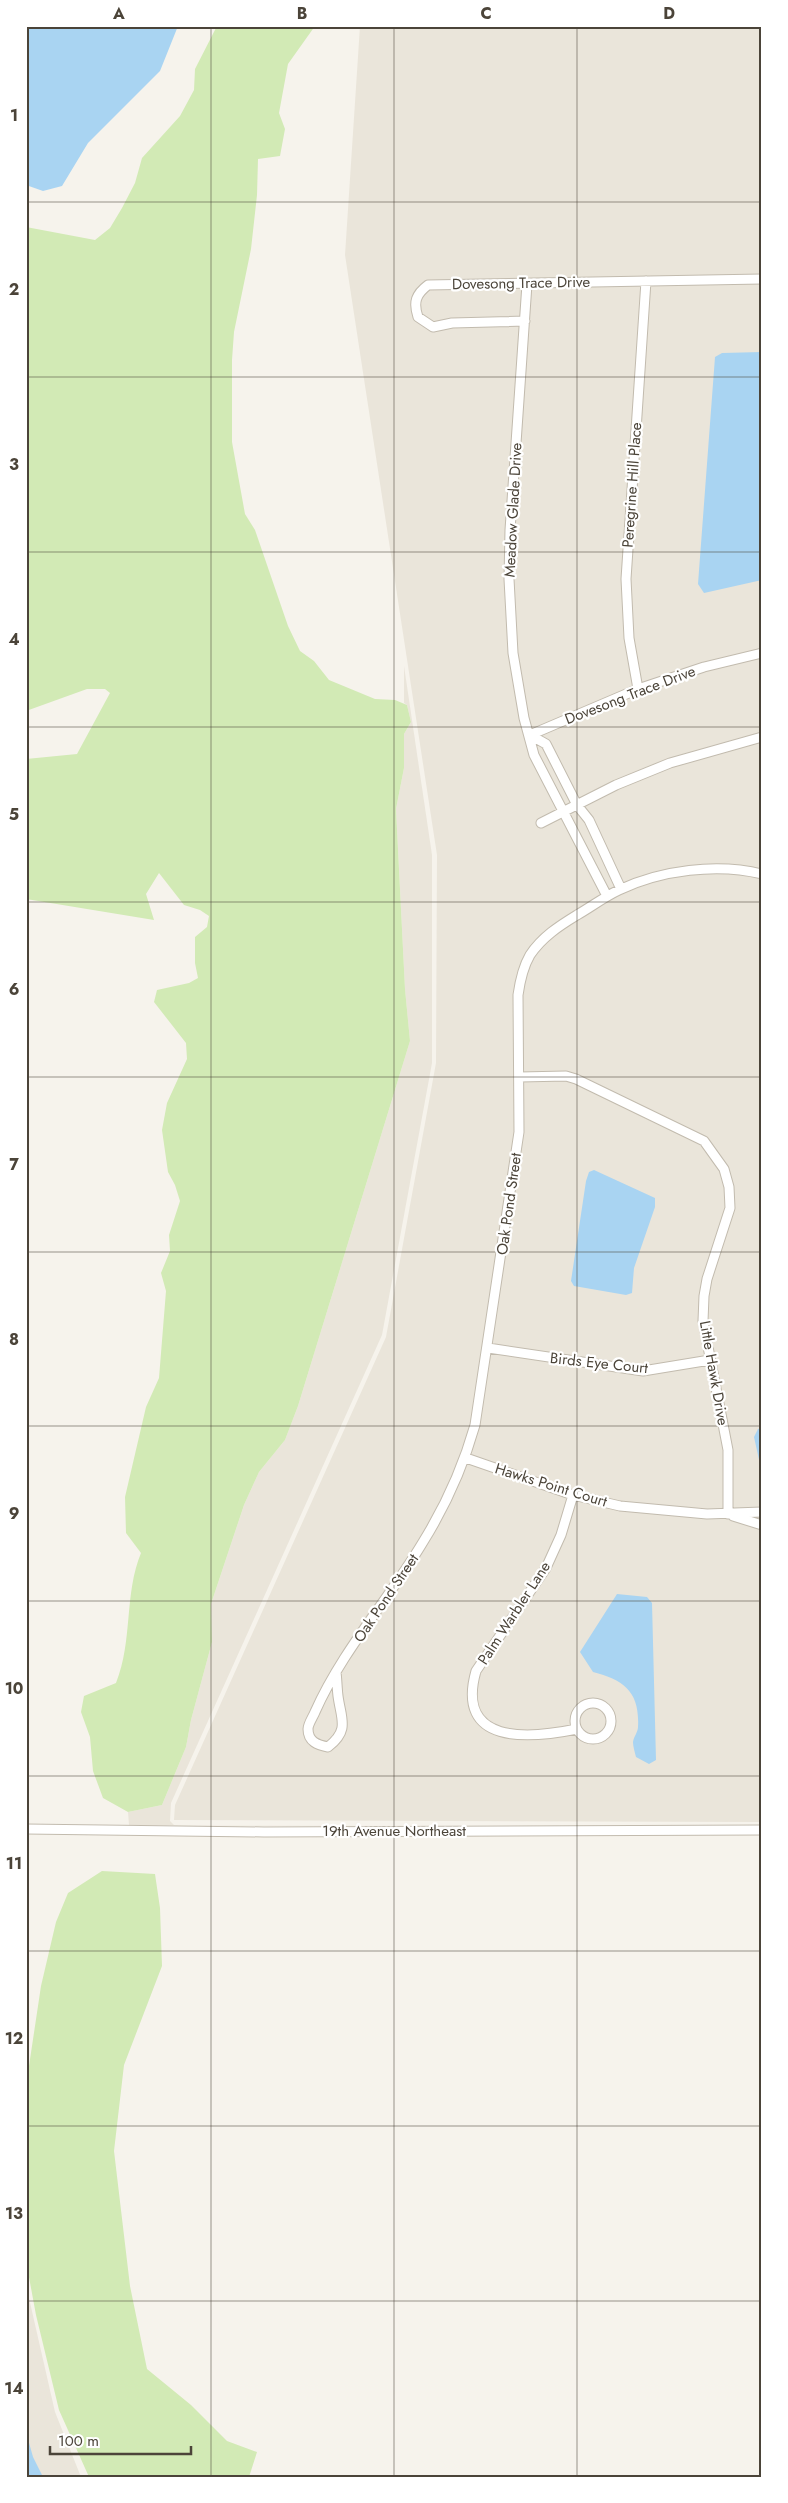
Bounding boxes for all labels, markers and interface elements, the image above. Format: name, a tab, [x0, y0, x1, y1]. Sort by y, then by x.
text: A	[112, 2, 125, 25]
text: B	[297, 2, 307, 25]
text: C	[480, 2, 492, 25]
text: D	[663, 2, 675, 25]
text: 1	[10, 104, 18, 127]
street label: Dovesong Trace Drive	[452, 271, 591, 295]
text: 2	[9, 278, 19, 301]
street label: Peregrine Hill Place	[617, 421, 647, 548]
street label: Meadow Glade Drive	[498, 442, 528, 578]
text: 3	[9, 453, 19, 476]
text: 4	[8, 628, 20, 651]
street label: Dovesong Trace Drive	[561, 660, 699, 730]
text: 5	[9, 803, 19, 826]
text: 6	[9, 978, 19, 1001]
street label: Oak Pond Street	[491, 1151, 527, 1256]
text: 7	[9, 1153, 19, 1176]
street label: Little Hawk Drive	[694, 1319, 734, 1427]
text: 8	[9, 1328, 19, 1351]
street label: Birds Eye Court	[549, 1347, 649, 1379]
street label: Hawks Point Court	[492, 1458, 610, 1513]
text: 9	[9, 1502, 19, 1525]
street label: Oak Pond Street	[348, 1549, 424, 1647]
street label: Palm Warbler Lane	[472, 1557, 556, 1669]
text: 10	[5, 1677, 23, 1700]
street label: 19th Avenue Northeast	[322, 1820, 466, 1842]
text: 11	[6, 1852, 22, 1875]
text: 12	[5, 2027, 23, 2050]
text: 13	[5, 2202, 23, 2225]
text: 14	[4, 2377, 24, 2400]
scale bar	[50, 2423, 191, 2455]
text: 100 m	[58, 2430, 99, 2452]

